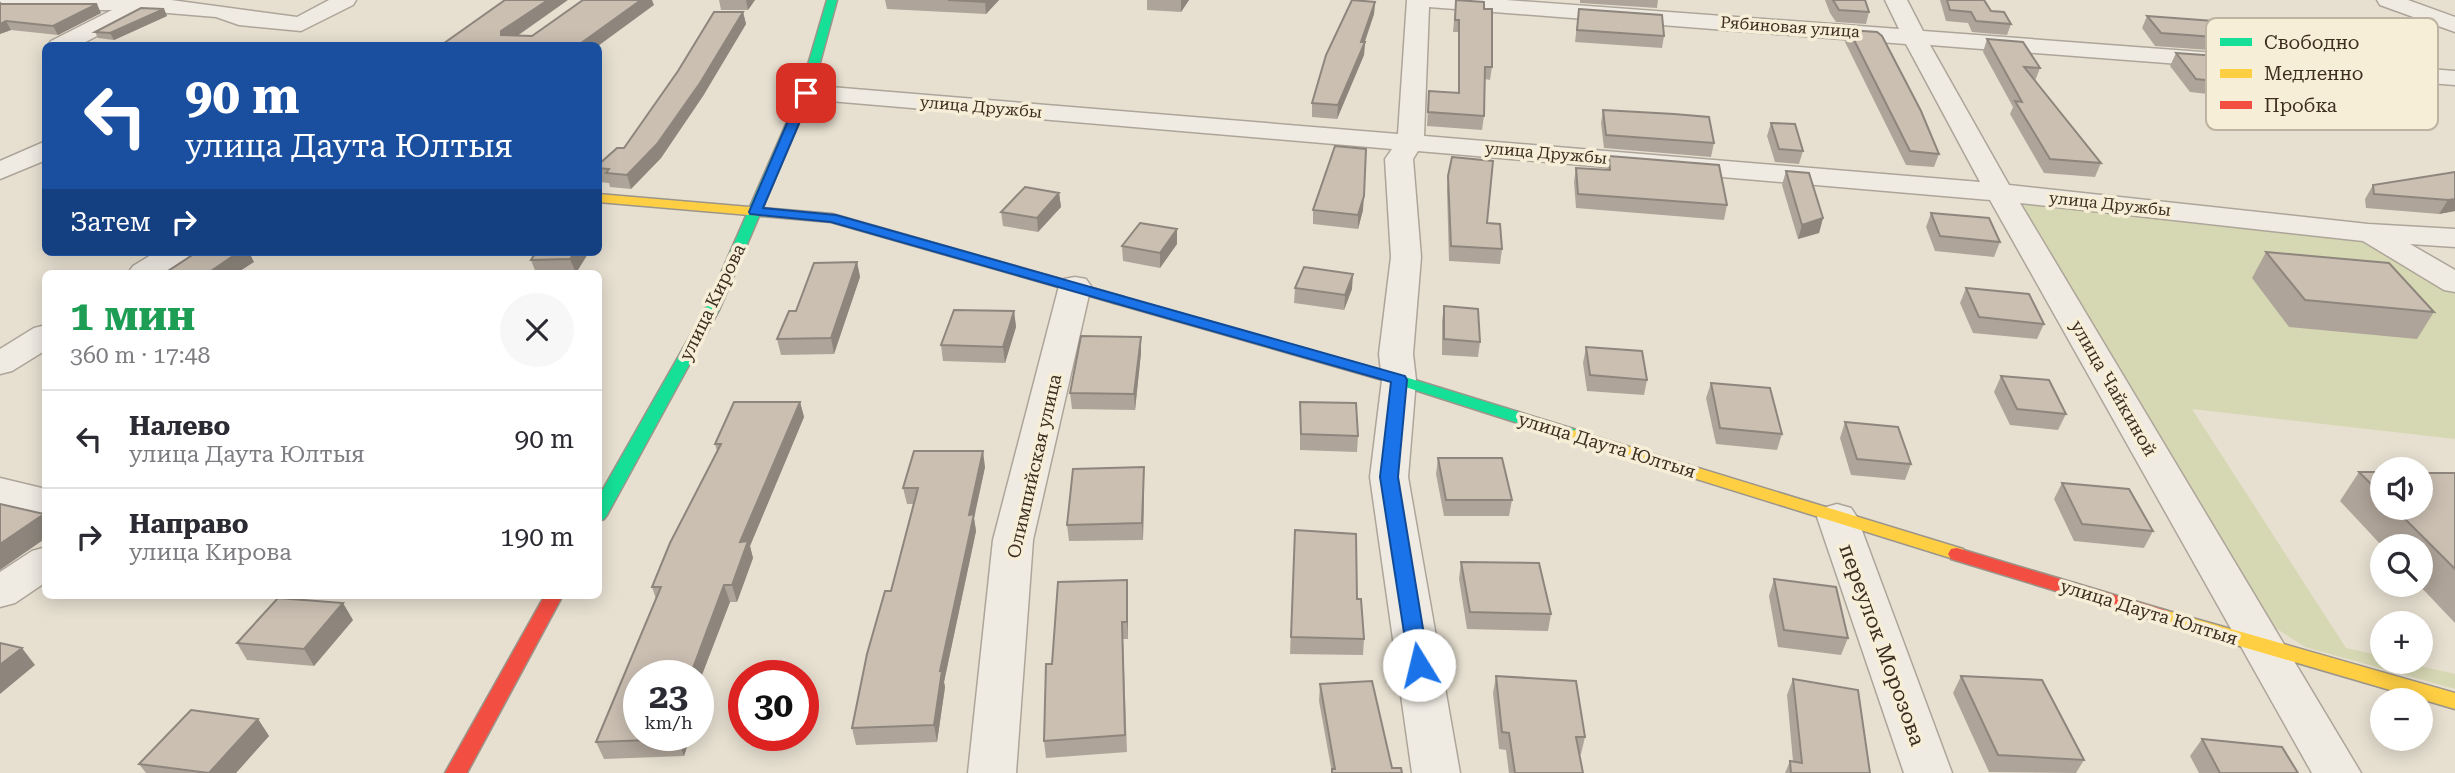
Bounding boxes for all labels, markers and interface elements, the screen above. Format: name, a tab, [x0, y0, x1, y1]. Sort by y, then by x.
street label: Рябиновая улица	[1720, 13, 1861, 41]
legend	[2206, 18, 2438, 130]
text: Свободно	[2264, 31, 2359, 54]
text: Медленно	[2264, 62, 2363, 85]
pin	[776, 63, 836, 123]
text: 90 m	[185, 68, 300, 125]
icon: left	[70, 70, 161, 161]
icon: arrive	[787, 74, 825, 112]
street label: улица Дружбы	[919, 92, 1043, 122]
text: Пробка	[2264, 94, 2338, 117]
text: улица Даута Юлтыя	[185, 127, 513, 165]
street label: улица Дружбы	[1484, 138, 1608, 168]
street label: улица Дружбы	[2048, 188, 2172, 220]
icon: right	[165, 203, 203, 241]
text: Затем	[70, 207, 151, 237]
street label: улица Кирова	[675, 240, 749, 364]
text: 1 мин	[70, 291, 195, 340]
button: close	[500, 293, 574, 367]
street label: улица Чайкиной	[2067, 316, 2161, 460]
text: 360 m · 17:48	[70, 342, 210, 369]
street label: Олимпийская улица	[1003, 372, 1065, 560]
street label: улица Даута Юлтыя	[1516, 408, 1698, 482]
text: Налево	[129, 411, 230, 441]
icon: left	[70, 420, 108, 458]
text: 90 m	[515, 424, 574, 454]
text: улица Даута Юлтыя	[129, 441, 365, 468]
map controls	[2370, 457, 2433, 751]
button: sound	[2370, 457, 2433, 520]
text: Направо	[129, 509, 249, 539]
icon: right	[70, 518, 108, 556]
text: 190 m	[500, 522, 574, 552]
button: search	[2370, 534, 2433, 597]
text: улица Кирова	[129, 539, 292, 566]
street label: переулок Морозова	[1834, 541, 1930, 750]
street label: улица Даута Юлтыя	[2058, 575, 2240, 649]
button: +	[2370, 611, 2433, 674]
position arrow	[1382, 628, 1456, 702]
speed limit sign: 30	[728, 660, 819, 751]
text: 23	[649, 676, 688, 717]
button: −	[2370, 688, 2433, 751]
text: km/h	[644, 712, 693, 733]

